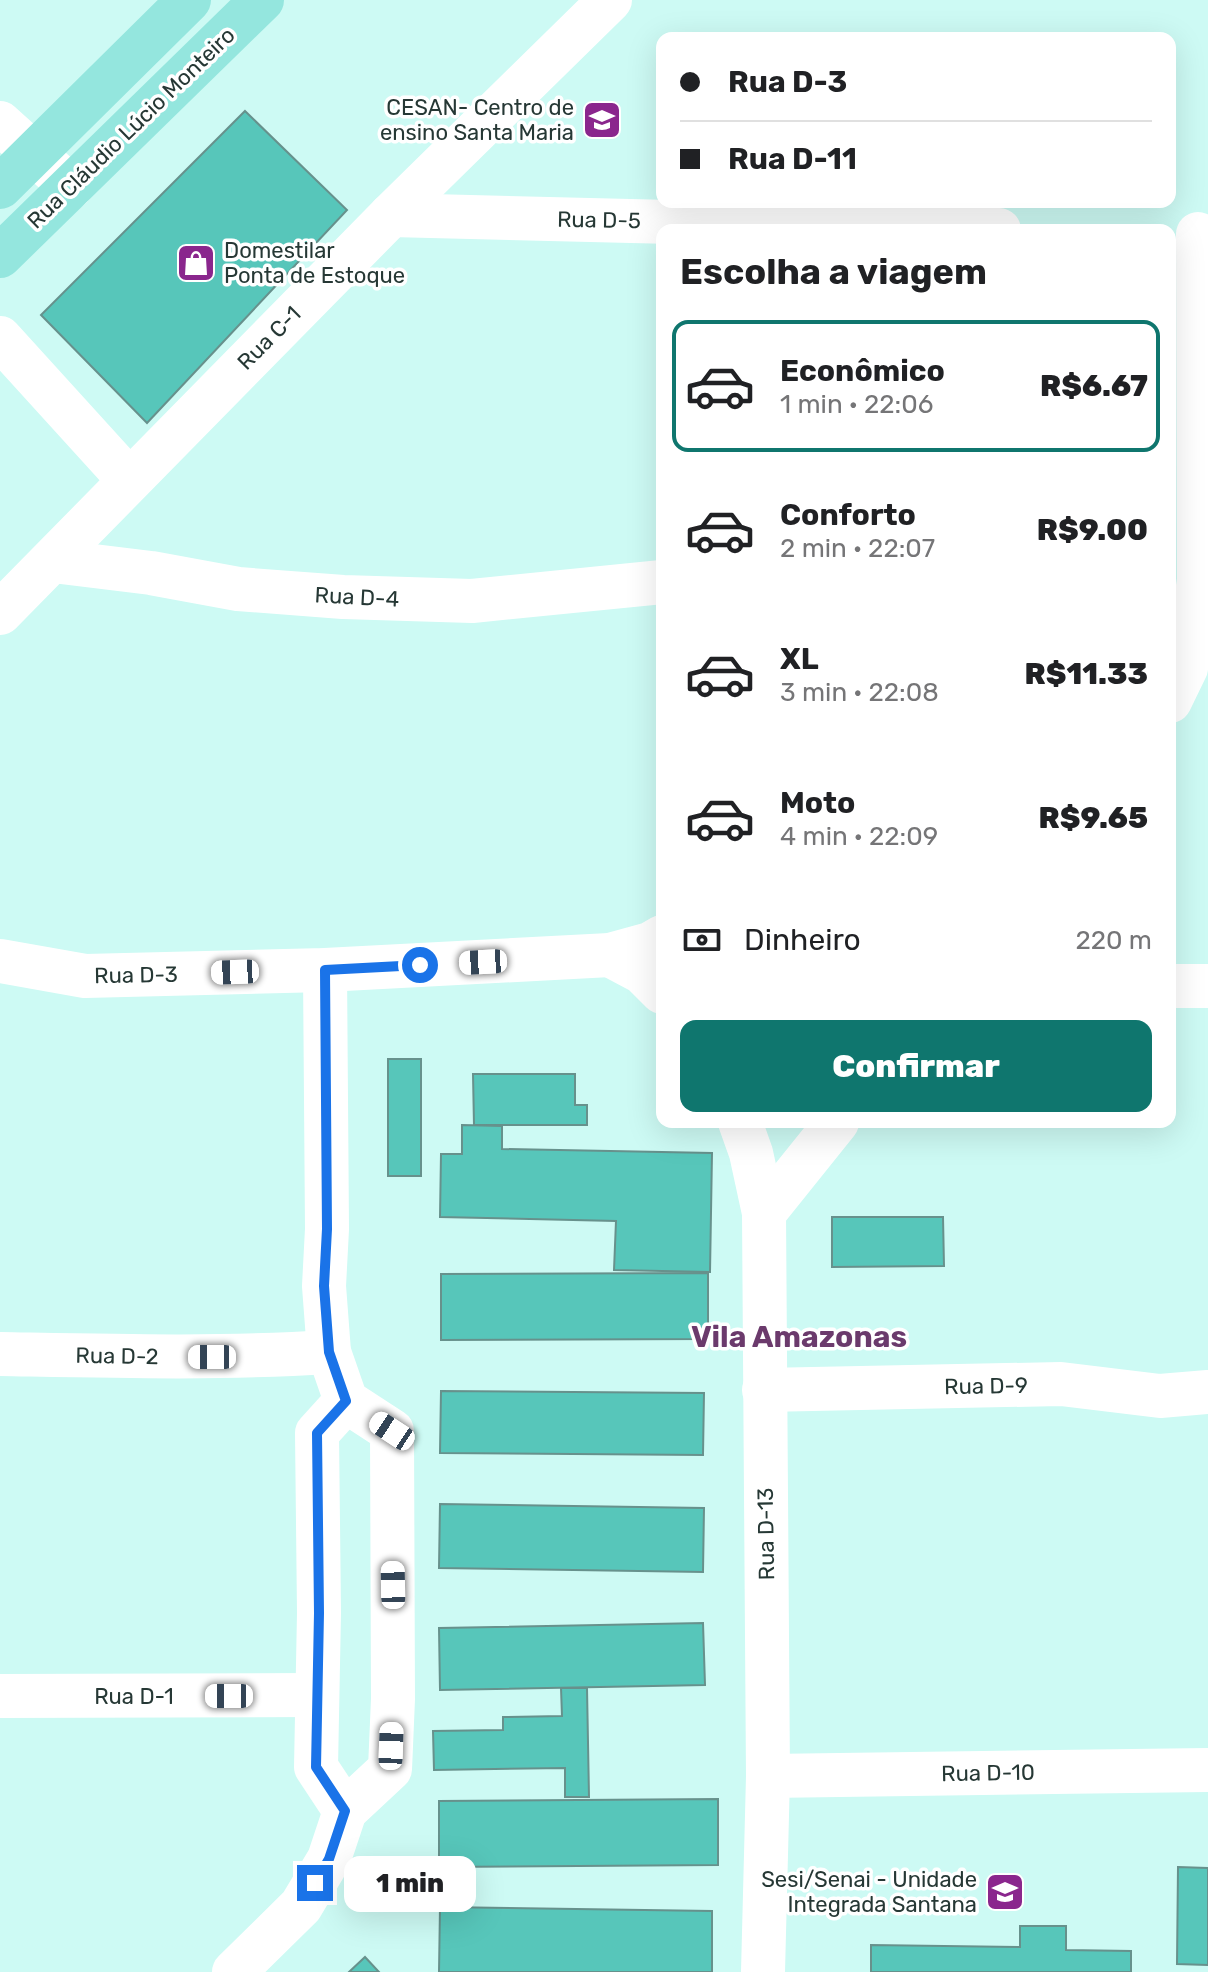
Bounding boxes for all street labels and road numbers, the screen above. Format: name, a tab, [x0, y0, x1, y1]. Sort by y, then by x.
street label: Rua Cláudio Lúcio Monteiro	[22, 22, 240, 234]
street label: Rua D-5	[557, 206, 641, 234]
street label: Rua C-1	[232, 301, 306, 375]
street label: Rua D-4	[314, 581, 400, 613]
street label: Rua D-3	[94, 961, 178, 989]
street label: Rua D-2	[75, 1342, 159, 1370]
street label: Rua D-9	[944, 1372, 1028, 1400]
street label: Rua D-13	[752, 1487, 780, 1581]
street label: Rua D-1	[94, 1683, 174, 1710]
street label: Rua D-10	[941, 1759, 1035, 1787]

